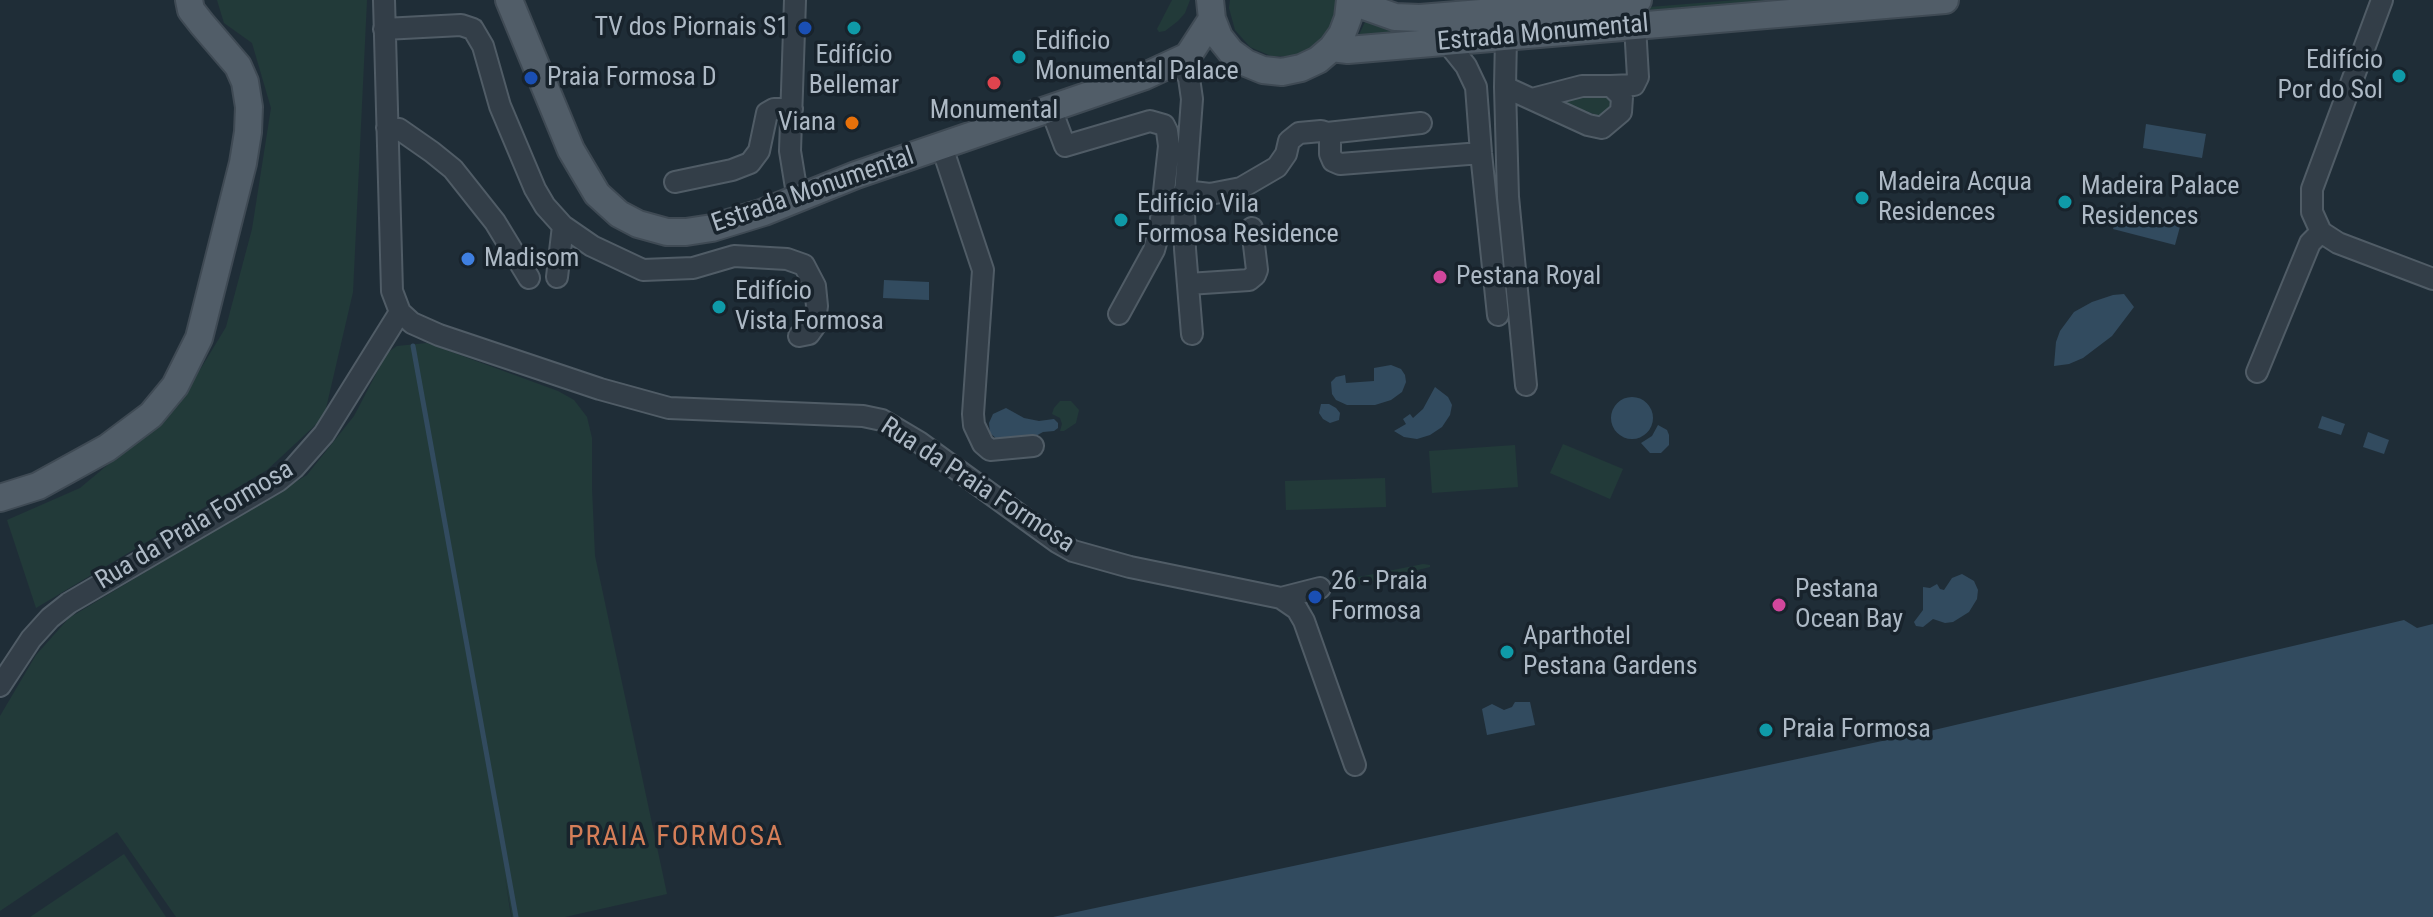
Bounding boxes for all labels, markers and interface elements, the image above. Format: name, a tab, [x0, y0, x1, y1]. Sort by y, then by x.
street label: Estrada Monumental	[1436, 9, 1650, 59]
place label: TV dos Piornais S1	[594, 12, 789, 44]
marker: TV dos Piornais S1	[796, 19, 814, 37]
marker: Edifício Bellemar	[845, 19, 863, 37]
place label: Edificio Monumental Palace	[1035, 26, 1239, 88]
place label: Edifício Bellemar	[809, 40, 899, 102]
place label: Edifício Por do Sol	[2277, 45, 2383, 106]
marker: Edificio Monumental Palace	[1010, 48, 1028, 66]
place label: Praia Formosa D	[547, 62, 717, 94]
marker: Edifício Por do Sol	[2390, 67, 2408, 85]
marker: Praia Formosa D	[522, 69, 540, 87]
marker: Monumental	[985, 74, 1003, 92]
place label: Monumental	[930, 95, 1058, 127]
place label: Viana	[778, 107, 836, 139]
marker: Viana	[843, 114, 861, 132]
street label: Estrada Monumental	[708, 142, 918, 240]
place label: Madeira Acqua Residences	[1878, 167, 2032, 228]
place label: Madeira Palace Residences	[2081, 171, 2239, 232]
place label: Edifício Vila Formosa Residence	[1137, 189, 1339, 250]
marker: Madeira Acqua Residences	[1853, 189, 1871, 207]
marker: Madeira Palace Residences	[2056, 193, 2074, 211]
marker: Edifício Vila Formosa Residence	[1112, 211, 1130, 229]
place label: Madisom	[484, 243, 579, 275]
marker: Madisom	[459, 250, 477, 268]
place label: Pestana Royal	[1456, 261, 1601, 293]
marker: Pestana Royal	[1431, 268, 1449, 286]
place label: Edifício Vista Formosa	[735, 276, 884, 338]
marker: Edifício Vista Formosa	[710, 298, 728, 316]
street label: Rua da Praia Formosa	[874, 412, 1080, 560]
street label: Rua da Praia Formosa	[91, 455, 299, 597]
place label: 26 - Praia Formosa	[1331, 566, 1428, 628]
place label: Pestana Ocean Bay	[1795, 574, 1903, 636]
marker: 26 - Praia Formosa	[1306, 588, 1324, 606]
marker: Pestana Ocean Bay	[1770, 596, 1788, 614]
place label: Aparthotel Pestana Gardens	[1523, 621, 1697, 682]
marker: Aparthotel Pestana Gardens	[1498, 643, 1516, 661]
place label: Praia Formosa	[1782, 714, 1931, 746]
marker: Praia Formosa	[1757, 721, 1775, 739]
district label: PRAIA FORMOSA	[568, 821, 784, 855]

